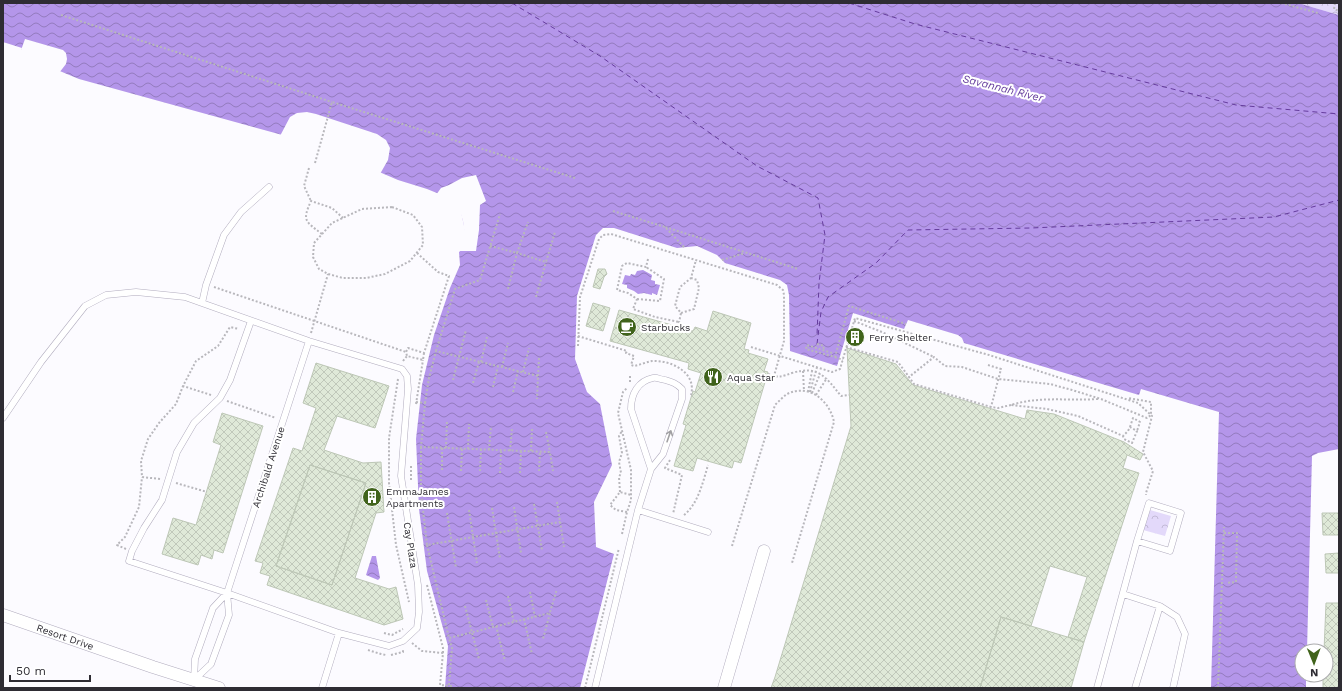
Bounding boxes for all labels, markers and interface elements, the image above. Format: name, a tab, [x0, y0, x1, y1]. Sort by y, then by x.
water label: Savannah River	[961, 72, 1045, 105]
cafe icon: Starbucks	[616, 316, 638, 338]
place label: Starbucks	[641, 322, 690, 333]
building icon: Ferry Shelter	[844, 326, 866, 348]
place label: Ferry Shelter	[869, 332, 932, 343]
restaurant icon: Aqua Star	[702, 366, 724, 388]
place label: Aqua Star	[727, 372, 775, 383]
street label: Archibald Avenue	[250, 425, 287, 509]
one-way arrow	[666, 430, 674, 442]
building icon: EmmaJames Apartments	[361, 486, 383, 508]
place label: EmmaJames Apartments	[386, 486, 449, 509]
street label: Cay Plaza	[401, 521, 420, 569]
street label: Resort Drive	[35, 622, 95, 652]
north arrow	[1294, 643, 1334, 683]
scale bar	[10, 657, 90, 683]
text: 50 m	[16, 664, 46, 678]
text: N	[1310, 666, 1318, 679]

